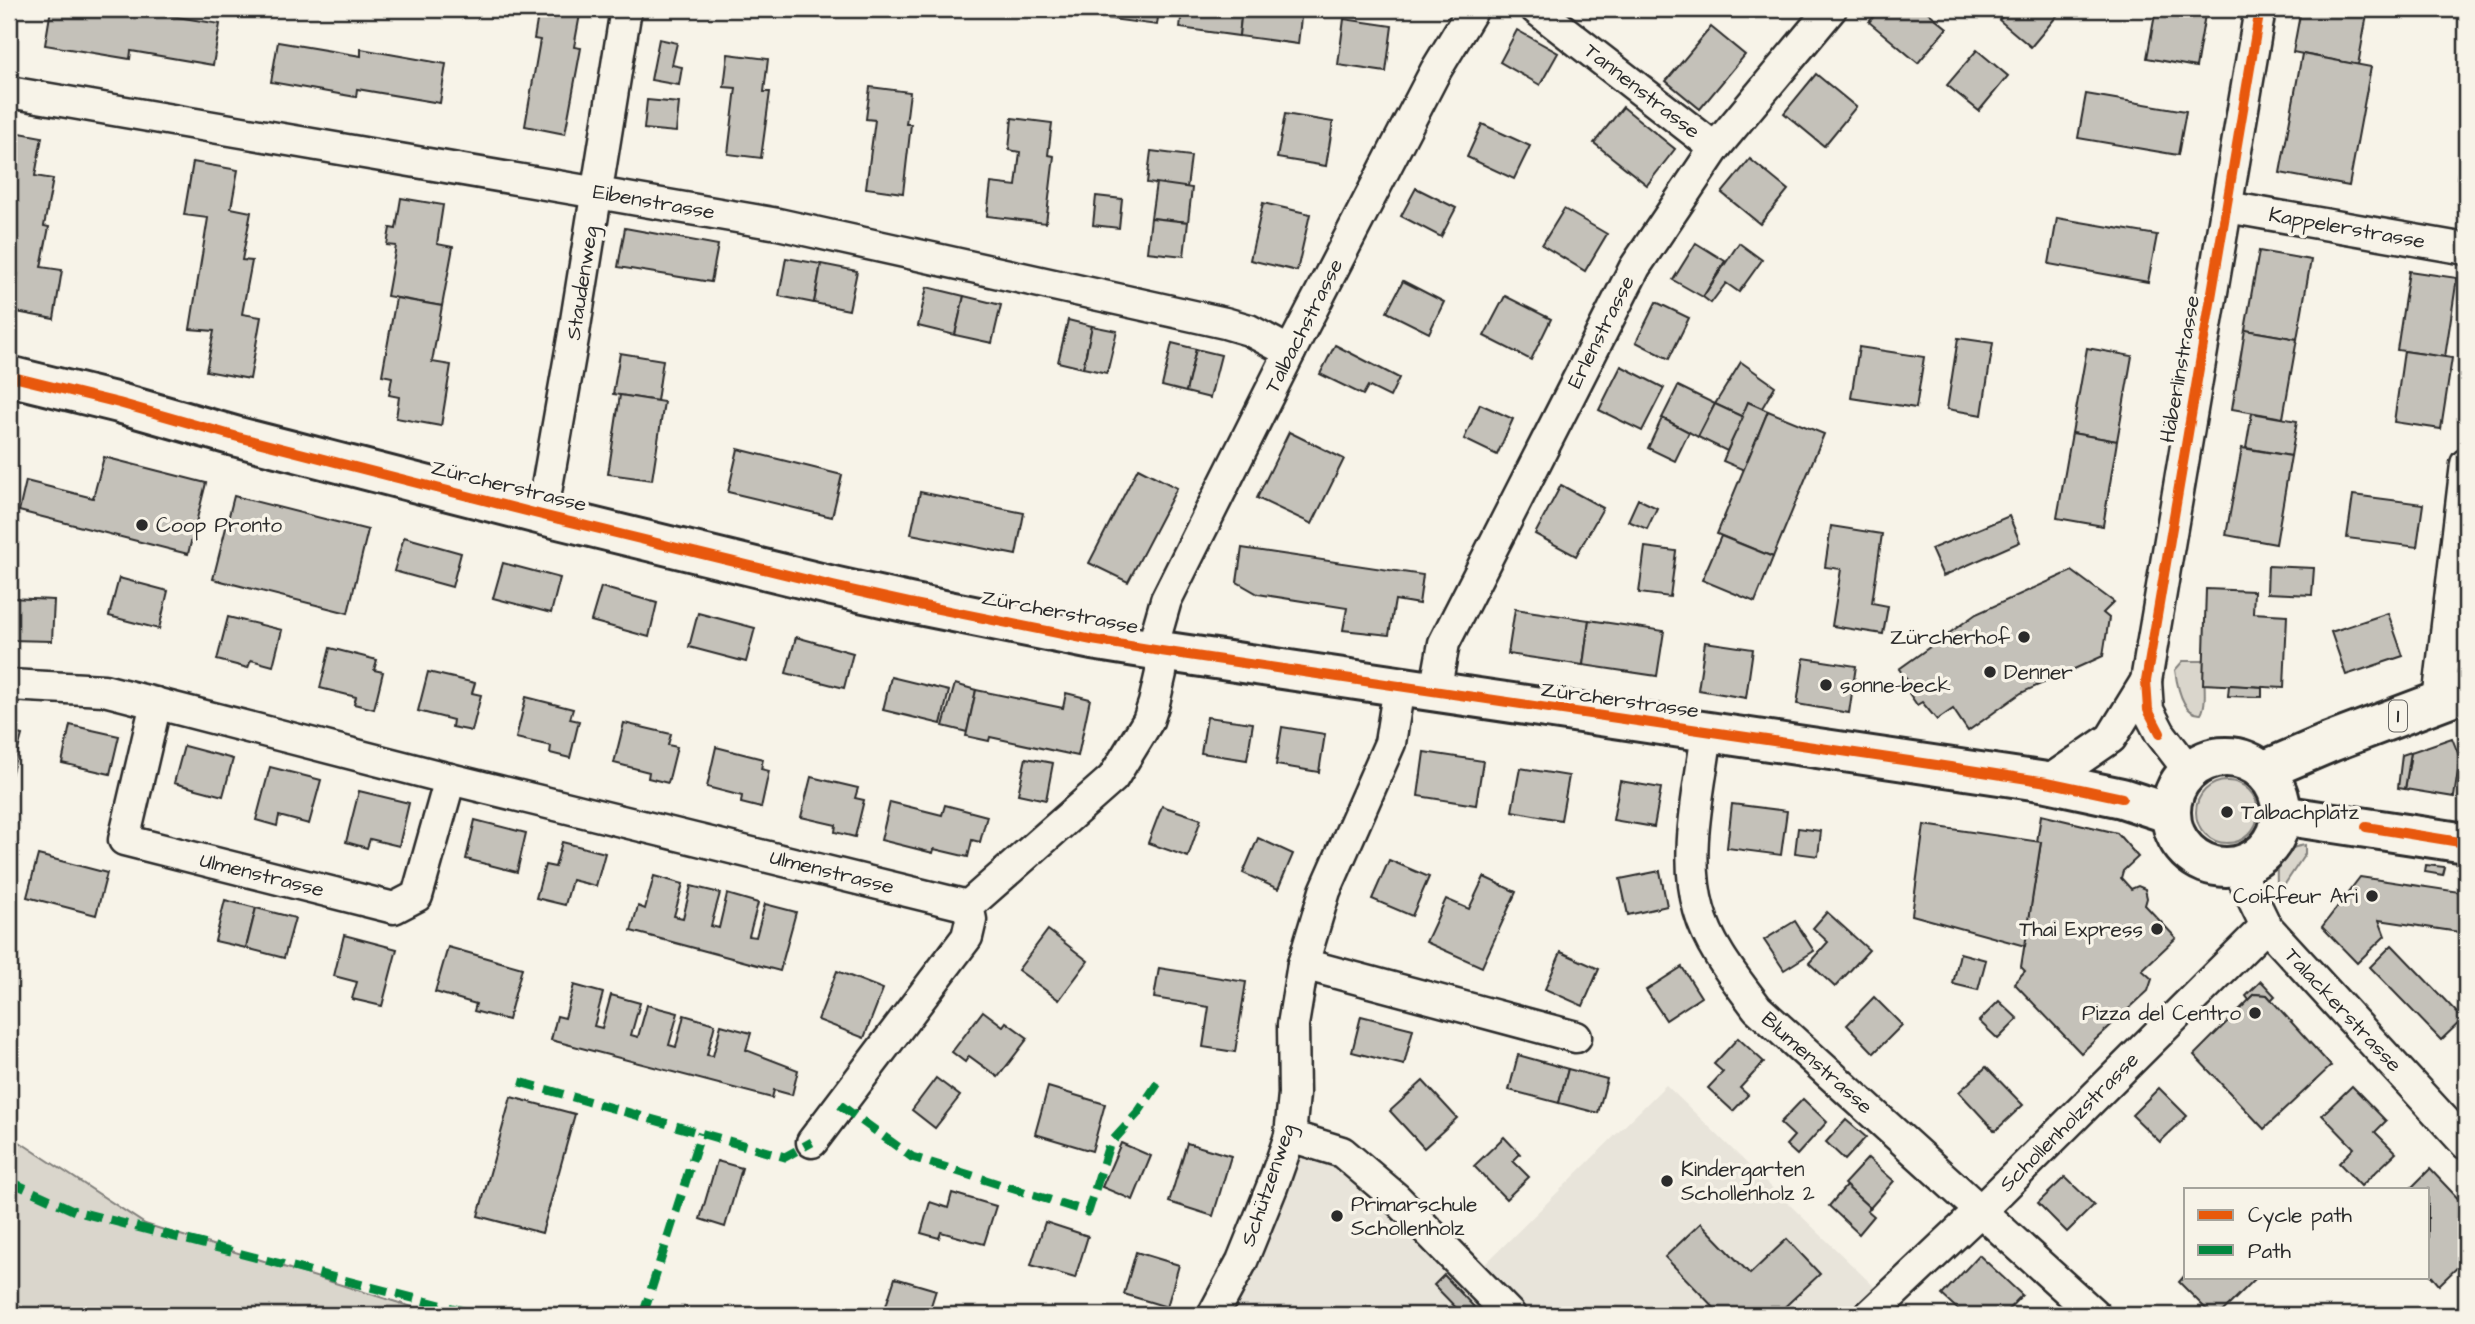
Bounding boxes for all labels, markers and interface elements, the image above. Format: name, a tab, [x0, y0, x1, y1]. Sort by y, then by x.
street label: Tannenstrasse	[1578, 36, 1706, 146]
street label: Eibenstrasse	[591, 177, 717, 227]
street label: Kappelerstrasse	[2266, 200, 2427, 257]
street label: Staudenweg	[559, 224, 607, 342]
street label: Talbachstrasse	[1258, 254, 1350, 398]
street label: Erlenstrasse	[1560, 271, 1642, 393]
street label: Häberlinstrasse	[2153, 293, 2207, 445]
street label: Zürcherstrasse	[428, 453, 590, 519]
place label: Coop Pronto	[156, 511, 282, 541]
marker: Coop Pronto	[134, 517, 150, 533]
street label: Zürcherstrasse	[979, 583, 1141, 641]
place label: Zürcherhof	[1890, 623, 2011, 652]
marker: Zürcherhof	[2016, 629, 2032, 645]
place label: Denner	[2004, 658, 2073, 687]
marker: Denner	[1982, 664, 1998, 680]
place label: sonne-beck	[1840, 671, 1951, 700]
street label: Zürcherstrasse	[1539, 675, 1701, 725]
marker: sonne-beck	[1818, 677, 1834, 693]
road number: 1	[2389, 701, 2407, 732]
place label: Talbachplatz	[2241, 798, 2359, 828]
marker: Talbachplatz	[2219, 804, 2235, 820]
street label: Ulmenstrasse	[767, 843, 897, 901]
street label: Ulmenstrasse	[197, 846, 327, 904]
place label: Coiffeur Ari	[2233, 882, 2358, 911]
marker: Coiffeur Ari	[2364, 888, 2380, 904]
place label: Thai Express	[2019, 915, 2143, 945]
marker: Thai Express	[2149, 921, 2165, 937]
street label: Talackerstrasse	[2278, 941, 2408, 1079]
place label: Pizza del Centro	[2082, 999, 2241, 1028]
street label: Blumenstrasse	[1755, 1005, 1879, 1121]
marker: Pizza del Centro	[2247, 1005, 2263, 1021]
street label: Schollenholzstrasse	[1993, 1046, 2145, 1198]
street label: Schützenweg	[1233, 1120, 1304, 1251]
place label: Kindergarten Schollenholz 2	[1681, 1155, 1815, 1208]
marker: Kindergarten Schollenholz 2	[1659, 1173, 1675, 1189]
legend	[2184, 1188, 2430, 1278]
place label: Primarschule Schollenholz	[1351, 1190, 1477, 1243]
text: Cycle path	[2248, 1201, 2353, 1232]
marker: Primarschule Schollenholz	[1329, 1208, 1345, 1224]
text: Path	[2248, 1237, 2292, 1266]

